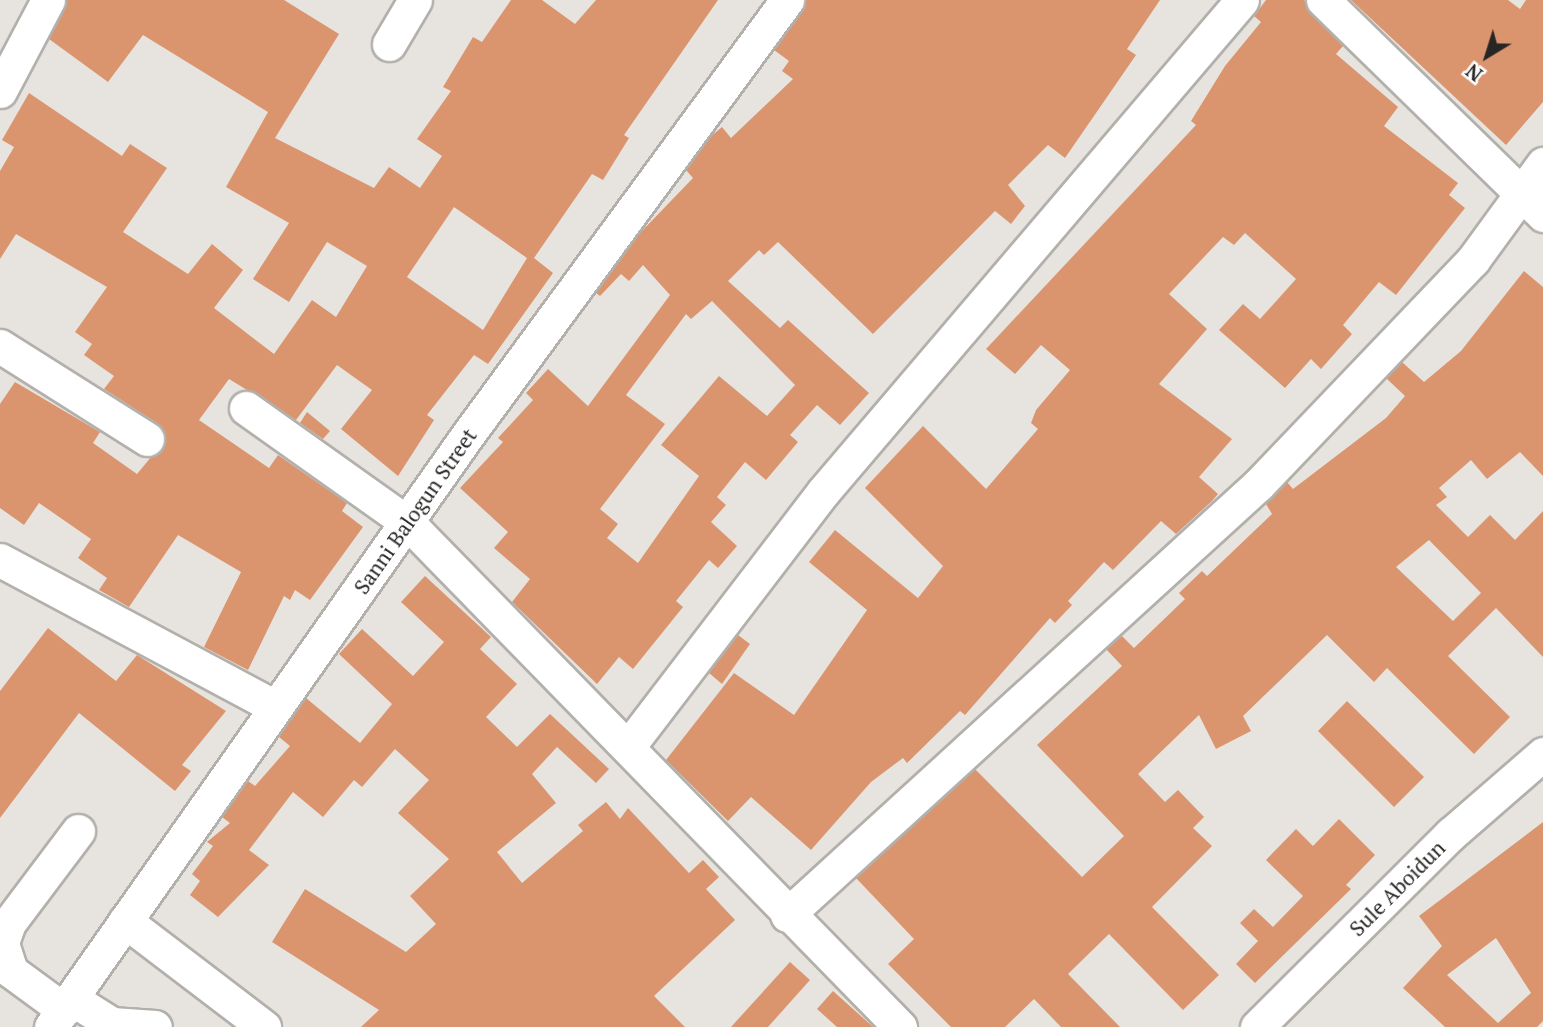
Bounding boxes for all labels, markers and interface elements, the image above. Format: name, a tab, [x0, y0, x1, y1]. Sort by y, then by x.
north arrow	[1452, 21, 1522, 91]
text: N	[1460, 59, 1487, 87]
street label: Sanni Balogun Street	[348, 423, 482, 599]
street label: Sule Aboidun	[1344, 835, 1450, 941]

